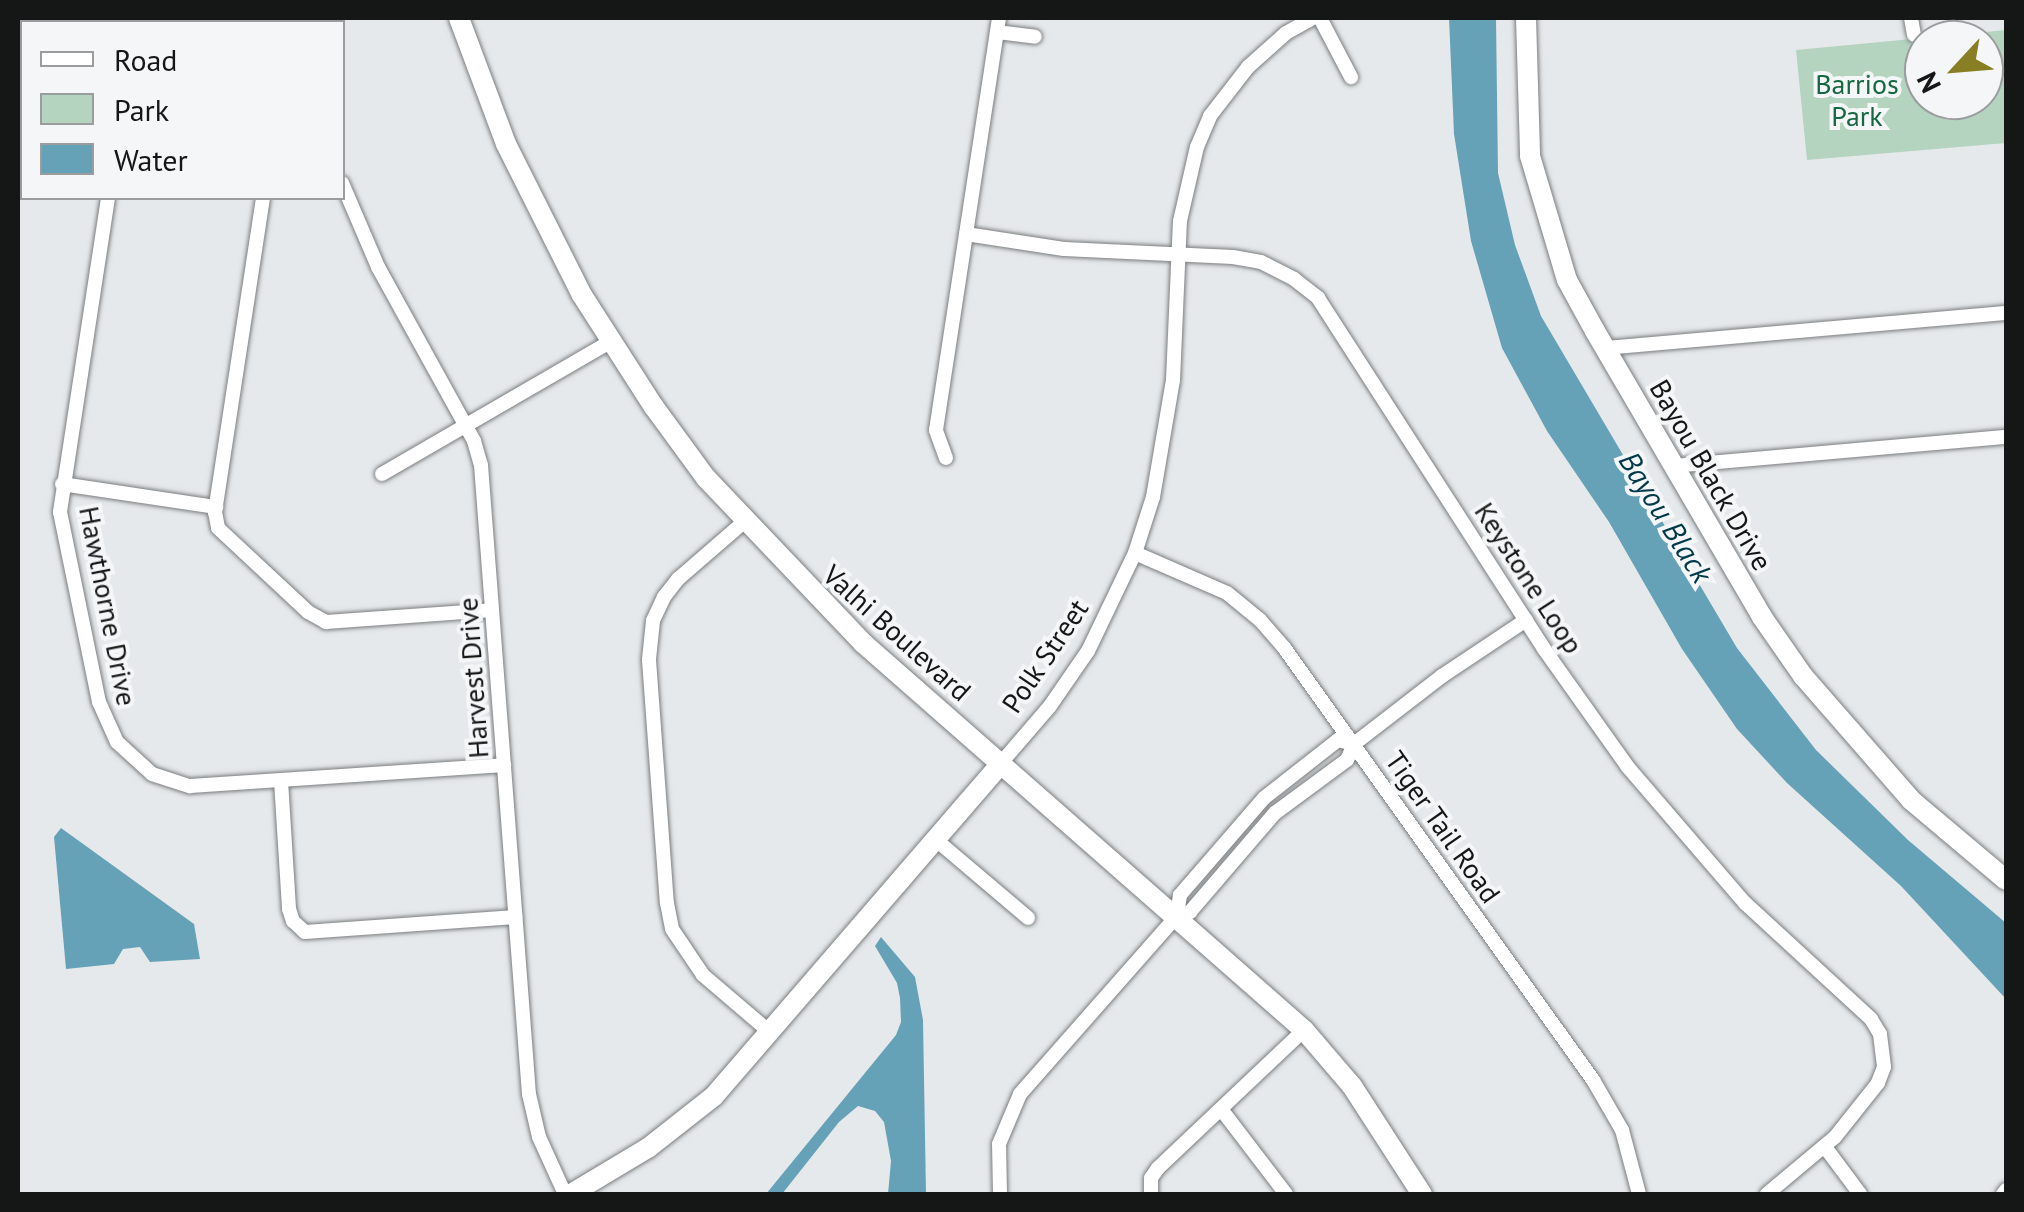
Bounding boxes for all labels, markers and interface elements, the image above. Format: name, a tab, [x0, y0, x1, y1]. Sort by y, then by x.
legend	[20, 20, 345, 200]
north arrow	[1904, 20, 2004, 120]
text: Road	[114, 40, 178, 79]
text: N	[1908, 66, 1949, 99]
park label: Barrios Park	[1815, 67, 1899, 133]
text: Park	[114, 90, 169, 129]
text: Water	[114, 140, 188, 179]
street label: Bayou Black Drive	[1643, 373, 1779, 577]
water label: Bayou Black	[1612, 445, 1720, 589]
street label: Keystone Loop	[1468, 496, 1590, 660]
street label: Hawthorne Drive	[72, 503, 144, 709]
street label: Valhi Boulevard	[816, 558, 978, 708]
street label: Polk Street	[995, 593, 1095, 719]
street label: Harvest Drive	[451, 596, 495, 760]
street label: Tiger Tail Road	[1378, 744, 1508, 910]

